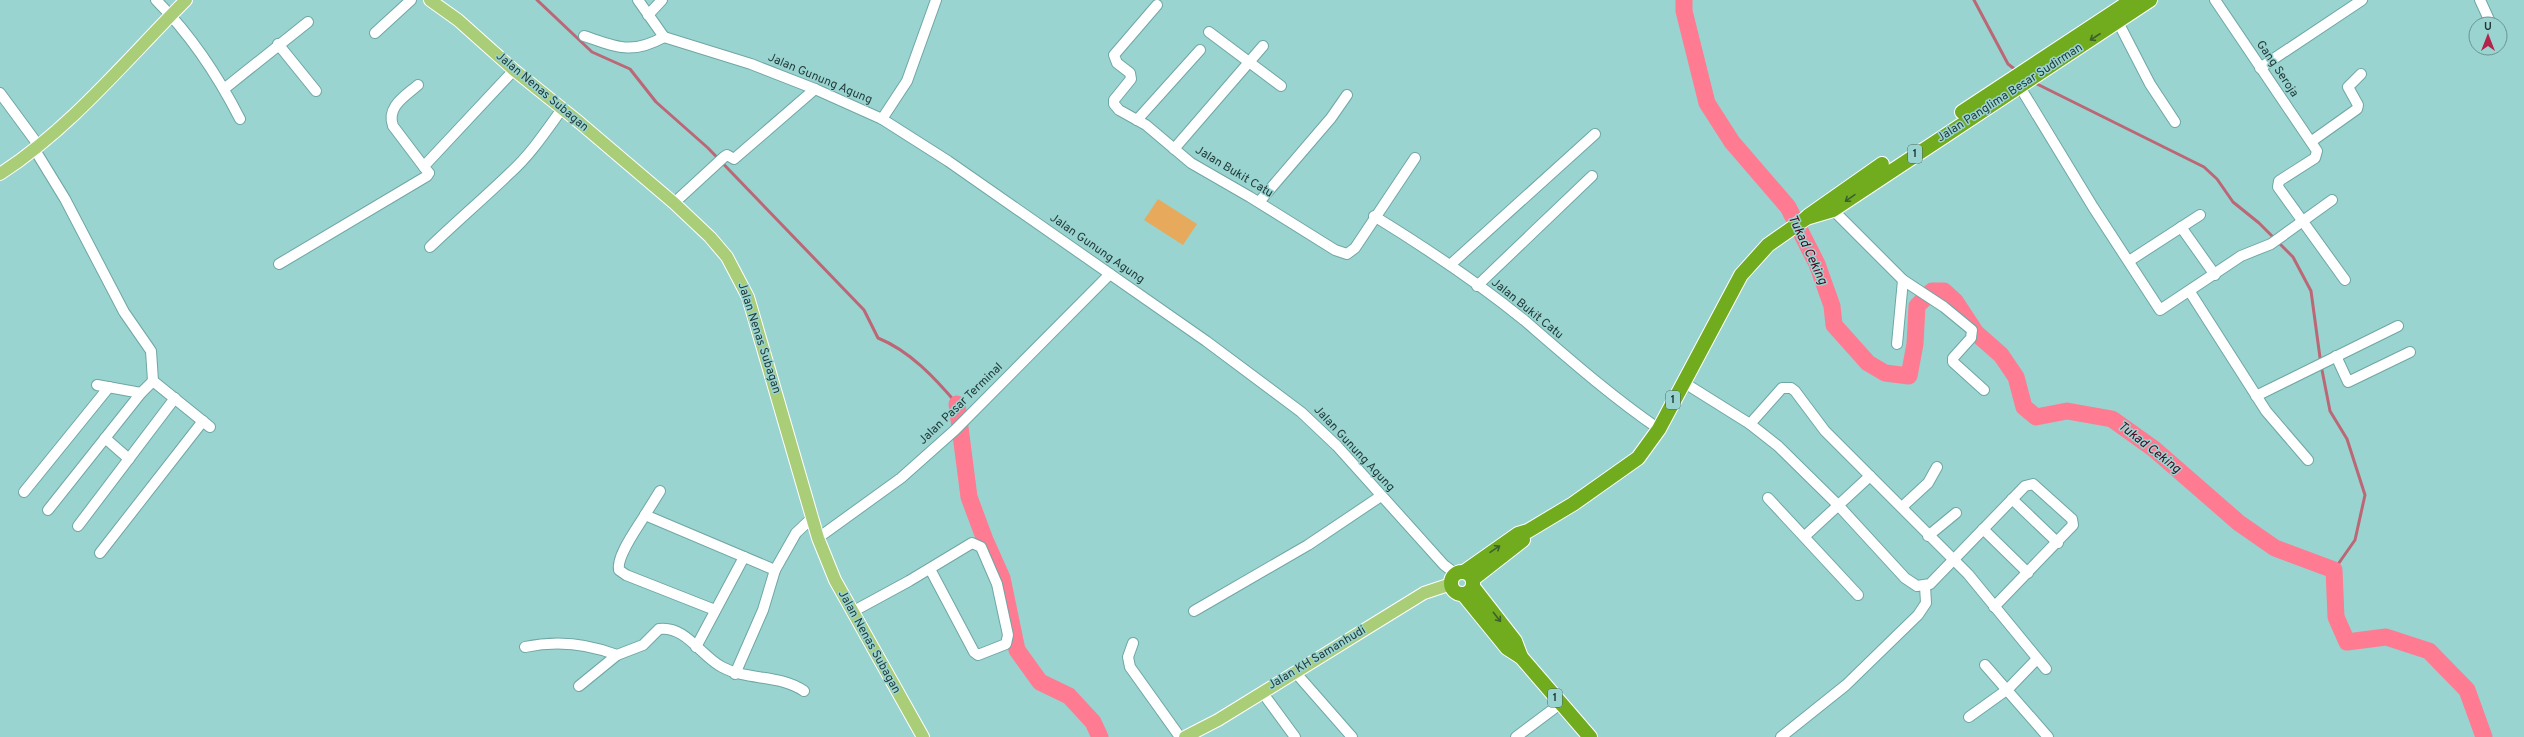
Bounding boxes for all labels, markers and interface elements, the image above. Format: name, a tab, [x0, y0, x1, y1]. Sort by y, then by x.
north arrow	[2468, 16, 2508, 56]
text: U	[2484, 20, 2492, 34]
one-way arrow	[2090, 33, 2101, 41]
street label: Gang Seroja	[2252, 37, 2302, 101]
street label: Jalan Panglima Besar Sudirman	[1934, 40, 2086, 146]
street label: Jalan Nenas Subagan	[492, 49, 592, 135]
street label: Jalan Gunung Agung	[765, 50, 875, 108]
street label: Jalan Bukit Catu	[1192, 142, 1276, 202]
road number: 1	[1908, 145, 1922, 163]
one-way arrow	[1845, 194, 1856, 202]
street label: Jalan Gunung Agung	[1047, 210, 1147, 288]
water label: Tukad Ceking	[1784, 212, 1831, 288]
street label: Jalan Bukit Catu	[1488, 275, 1566, 343]
street label: Jalan Nenas Subagan	[733, 280, 785, 396]
street label: Jalan Pasar Terminal	[915, 360, 1007, 448]
road number: 1	[1666, 391, 1680, 409]
street label: Jalan Gunung Agung	[1310, 403, 1398, 495]
water label: Tukad Ceking	[2114, 419, 2184, 478]
one-way arrow	[1489, 545, 1501, 553]
street label: Jalan Nenas Subagan	[834, 587, 904, 697]
one-way arrow	[1493, 612, 1501, 623]
street label: Jalan KH Samanhudi	[1265, 622, 1369, 694]
road number: 1	[1548, 689, 1562, 707]

